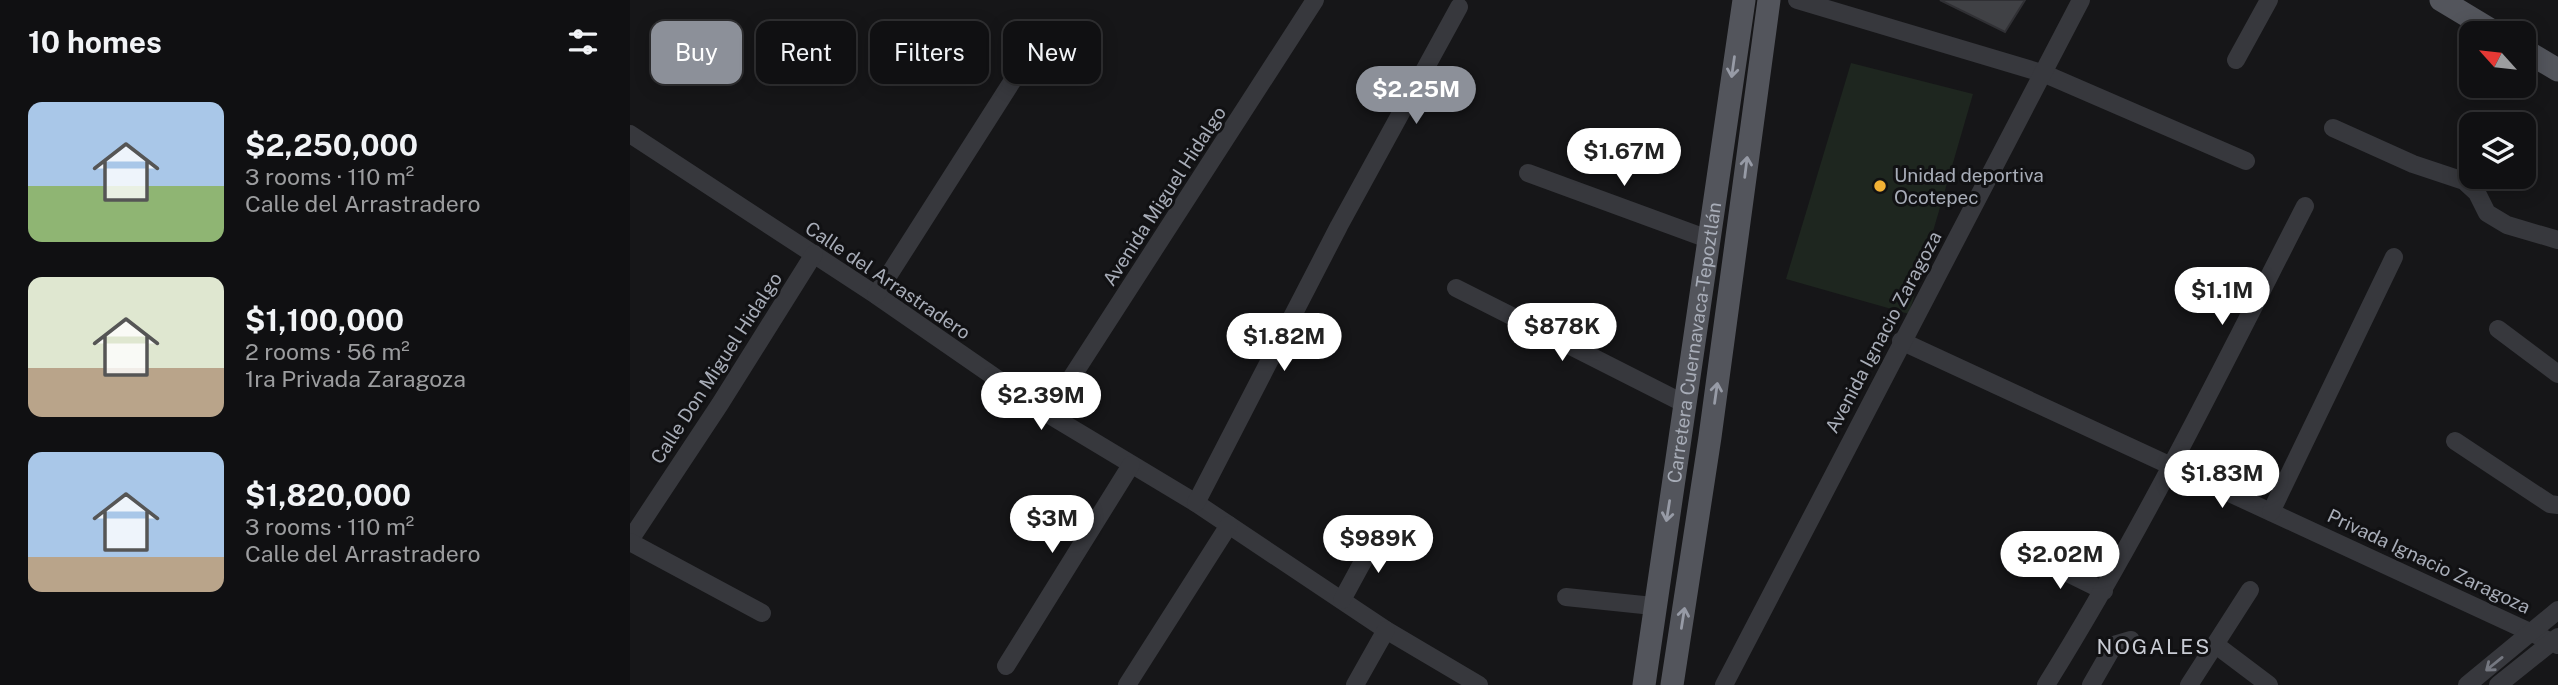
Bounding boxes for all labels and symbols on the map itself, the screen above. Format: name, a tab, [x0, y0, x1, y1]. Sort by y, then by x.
north arrow	[2459, 21, 2536, 98]
one-way arrow	[1726, 55, 1739, 78]
pin: $2.25M	[1359, 66, 1473, 126]
street label: Avenida Miguel Hidalgo	[1098, 102, 1230, 290]
pin: $1.67M	[1567, 128, 1681, 188]
one-way arrow	[1740, 156, 1753, 179]
place label: Unidad deportiva Ocotepec	[1894, 164, 2044, 208]
marker: Unidad deportiva Ocotepec	[1872, 178, 1888, 194]
street label: Carretera Cuernavaca-Tepoztlán	[1663, 201, 1725, 485]
street label: Calle del Arrastradero	[801, 216, 975, 344]
street label: Avenida Ignacio Zaragoza	[1820, 227, 1946, 437]
street label: Calle Don Miguel Hidalgo	[646, 268, 786, 468]
pin: $1.1M	[2173, 268, 2271, 327]
pin: $878K	[1513, 304, 1611, 363]
pin: $1.82M	[1227, 314, 1341, 373]
pin: $2.39M	[984, 372, 1098, 432]
one-way arrow	[1710, 382, 1723, 404]
pin: $1.83M	[2165, 450, 2279, 510]
pin: $3M	[1018, 496, 1086, 555]
one-way arrow	[1661, 499, 1674, 522]
street label: Privada Ignacio Zaragoza	[2324, 504, 2534, 618]
pin: $989K	[1329, 516, 1427, 575]
pin: $2.02M	[2003, 532, 2117, 591]
one-way arrow	[1677, 607, 1690, 629]
district label: NOGALES	[2097, 634, 2211, 659]
one-way arrow	[2486, 656, 2504, 672]

